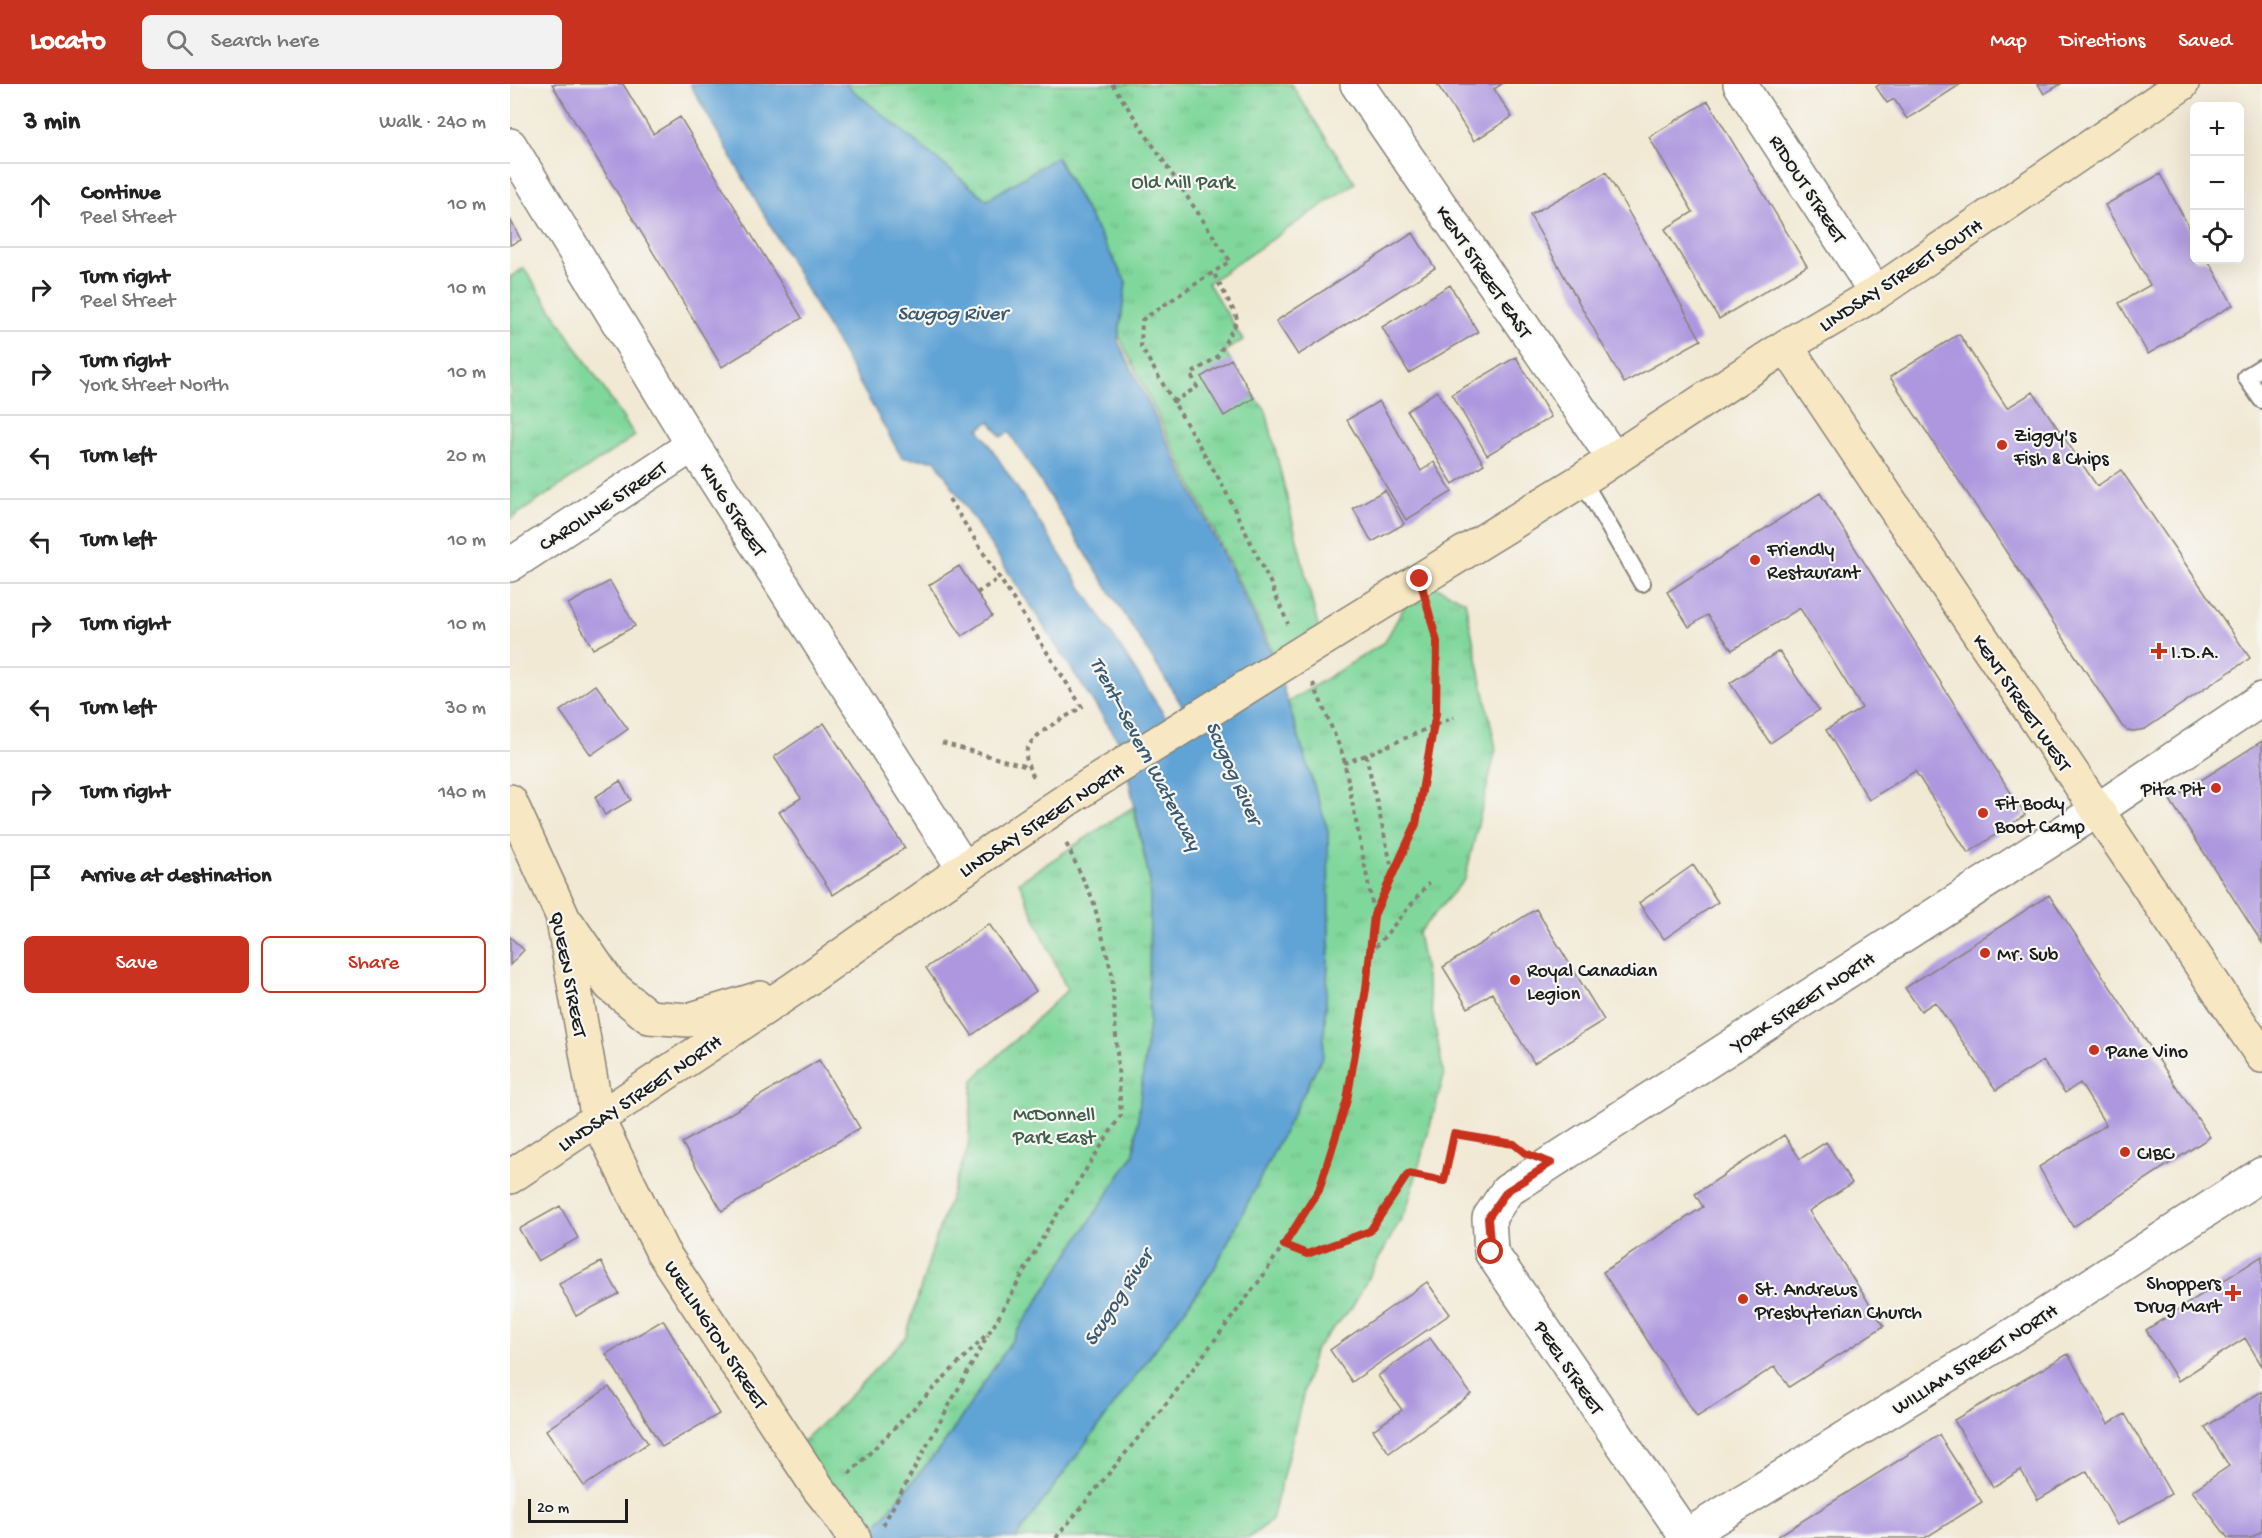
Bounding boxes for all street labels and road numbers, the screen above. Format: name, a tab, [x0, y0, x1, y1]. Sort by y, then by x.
street label: RIDOUT STREET	[1763, 131, 1850, 249]
street label: KENT STREET EAST	[1429, 202, 1536, 345]
street label: LINDSAY STREET SOUTH	[1816, 215, 1988, 338]
street label: CAROLINE STREET	[536, 457, 673, 558]
street label: KING STREET	[692, 460, 770, 563]
street label: KENT STREET WEST	[1966, 631, 2075, 778]
street label: LINDSAY STREET NORTH	[956, 759, 1131, 884]
street label: QUEEN STREET	[543, 910, 590, 1041]
street label: YORK STREET NORTH	[1726, 948, 1881, 1060]
street label: LINDSAY STREET NORTH	[555, 1031, 728, 1158]
street label: WELLINGTON STREET	[658, 1257, 771, 1415]
street label: WILLIAM STREET NORTH	[1889, 1300, 2063, 1421]
street label: PEEL STREET	[1527, 1317, 1608, 1421]

